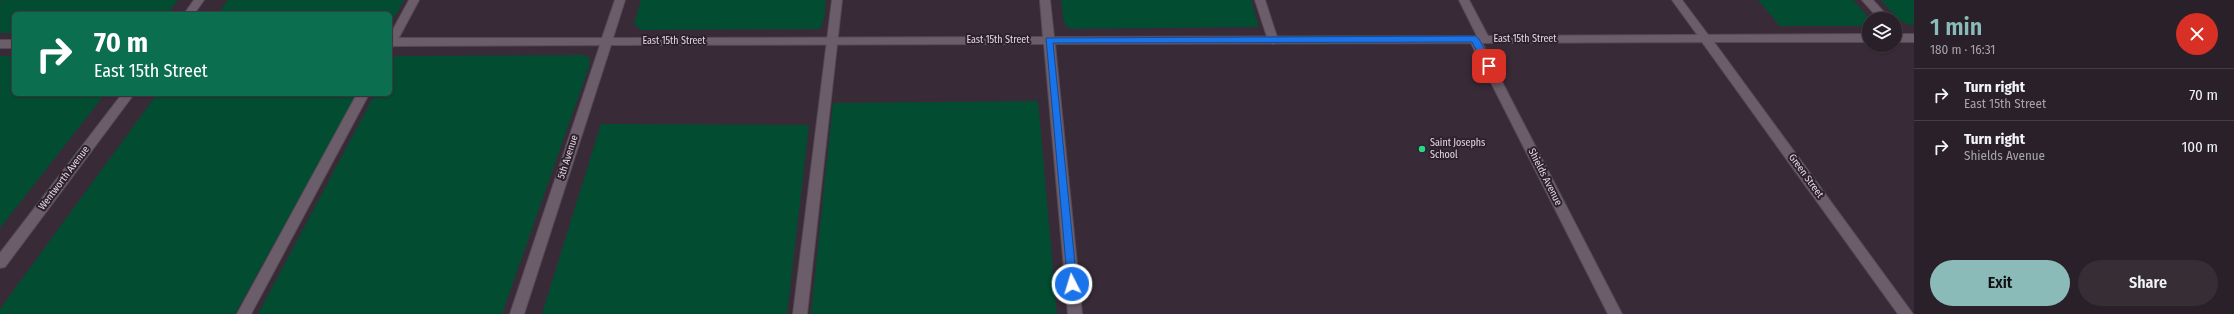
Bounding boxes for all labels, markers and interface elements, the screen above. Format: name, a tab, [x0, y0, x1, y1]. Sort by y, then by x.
map controls	[1862, 12, 1902, 52]
button: layers	[1862, 12, 1902, 52]
text: 1 min	[1930, 13, 1982, 41]
button: close	[2176, 13, 2218, 55]
text: 70 m	[94, 26, 148, 59]
icon: right	[28, 28, 80, 80]
street label: East 15th Street	[1493, 33, 1557, 45]
street label: East 15th Street	[966, 34, 1030, 46]
street label: East 15th Street	[642, 35, 706, 47]
text: 180 m · 16:31	[1930, 42, 1995, 57]
pin	[1472, 49, 1506, 83]
icon: arrive	[1478, 55, 1500, 77]
text: East 15th Street	[94, 60, 208, 82]
text: Turn right	[1964, 78, 2025, 96]
icon: right	[1930, 84, 1952, 106]
text: 70 m	[2189, 86, 2218, 104]
text: East 15th Street	[1964, 96, 2046, 111]
text: Turn right	[1964, 130, 2025, 148]
street label: 5th Avenue	[555, 133, 581, 180]
icon: right	[1930, 136, 1952, 158]
place label: Saint Josephs School	[1430, 137, 1485, 161]
text: 100 m	[2181, 138, 2218, 156]
street label: Wentworth Avenue	[36, 144, 92, 212]
marker: Saint Josephs School	[1417, 144, 1427, 154]
street label: Shields Avenue	[1526, 147, 1565, 208]
text: Shields Avenue	[1964, 148, 2045, 163]
street label: Green Street	[1786, 152, 1826, 201]
button: Exit	[1930, 260, 2070, 306]
button: Share	[2078, 260, 2218, 306]
position arrow	[1051, 263, 1093, 305]

